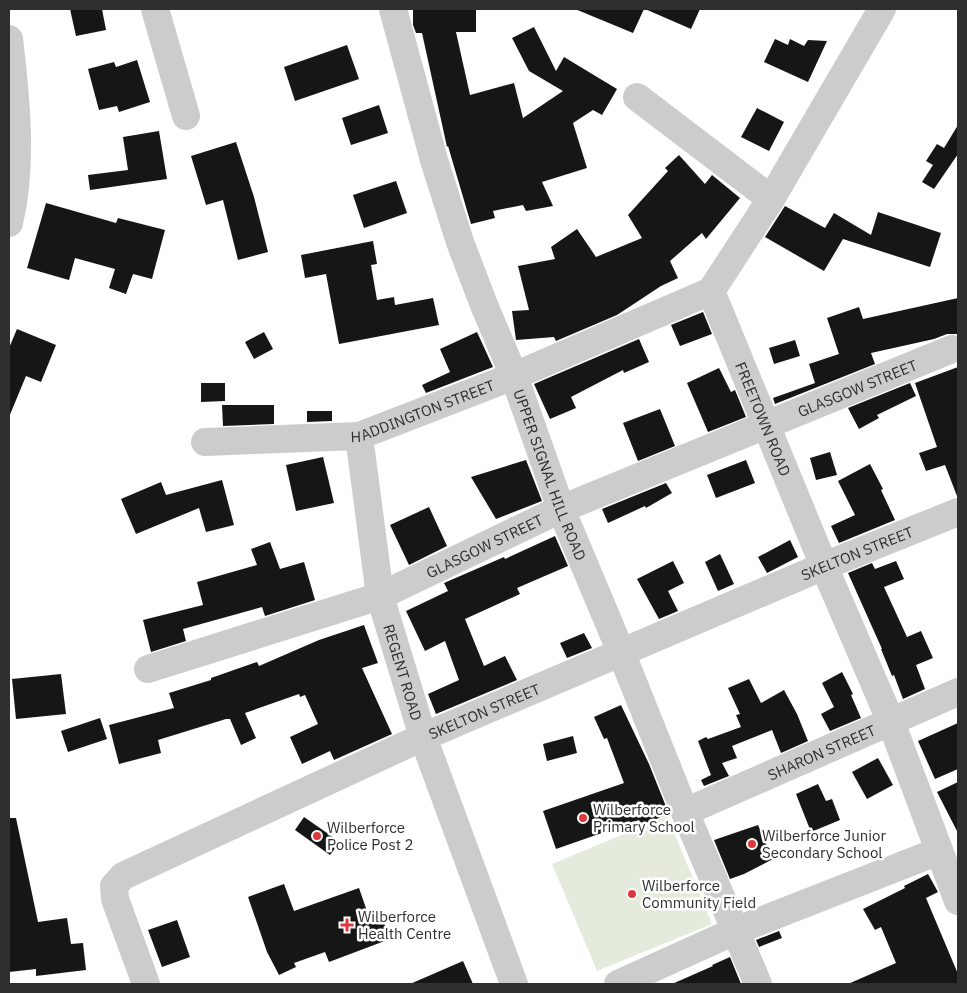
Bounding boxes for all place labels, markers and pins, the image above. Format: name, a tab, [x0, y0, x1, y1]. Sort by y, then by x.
place label: Wilberforce Primary School	[593, 800, 695, 836]
marker: Wilberforce Primary School	[577, 812, 589, 824]
place label: Wilberforce Police Post 2	[327, 818, 413, 854]
place label: Wilberforce Junior Secondary School	[762, 826, 886, 862]
marker: Wilberforce Police Post 2	[311, 830, 323, 842]
marker: Wilberforce Junior Secondary School	[746, 838, 758, 850]
place label: Wilberforce Community Field	[642, 876, 756, 912]
marker: Wilberforce Community Field	[626, 888, 638, 900]
place label: Wilberforce Health Centre	[358, 907, 451, 943]
marker: Wilberforce Health Centre	[340, 918, 354, 932]

